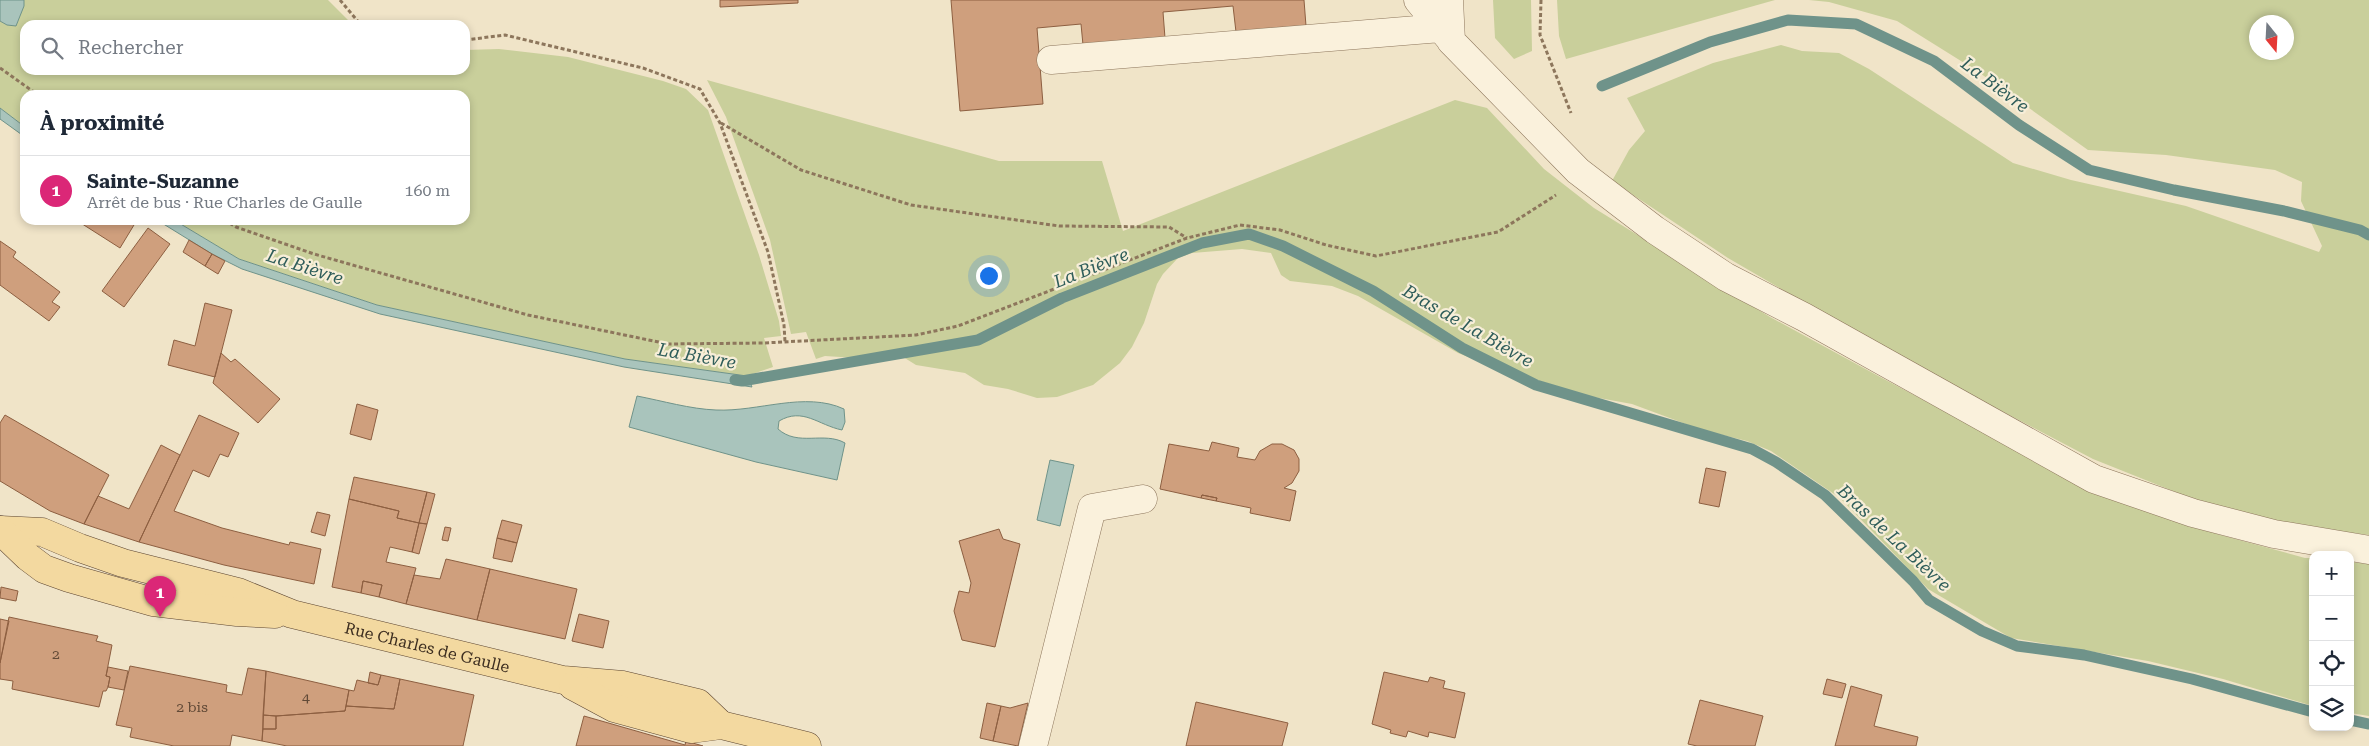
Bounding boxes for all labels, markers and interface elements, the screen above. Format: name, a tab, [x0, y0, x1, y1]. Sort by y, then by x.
north arrow	[2249, 15, 2294, 60]
search box	[20, 20, 470, 75]
icon: search	[38, 34, 66, 62]
text: Rechercher	[78, 36, 184, 59]
water label: La Bièvre	[1957, 52, 2033, 117]
text: À proximité	[40, 111, 164, 135]
text: Sainte-Suzanne	[87, 170, 239, 193]
text: 1	[52, 181, 60, 200]
text: 160 m	[404, 181, 450, 200]
text: Arrêt de bus · Rue Charles de Gaulle	[87, 193, 362, 212]
water label: La Bièvre	[1049, 243, 1131, 292]
water label: La Bièvre	[263, 244, 346, 289]
your location	[976, 263, 1002, 289]
water label: Bras de La Bièvre	[1399, 279, 1537, 371]
water label: La Bièvre	[655, 338, 738, 373]
water label: Bras de La Bièvre	[1833, 479, 1955, 595]
map controls	[2309, 551, 2354, 731]
button: +	[2309, 551, 2354, 596]
pin: 1	[144, 576, 176, 617]
button: −	[2309, 596, 2354, 641]
street label: Rue Charles de Gaulle	[343, 618, 512, 677]
button: locate	[2309, 641, 2354, 686]
house number: 2	[52, 646, 60, 662]
button: layers	[2309, 686, 2354, 731]
house number: 4	[302, 689, 310, 705]
house number: 2 bis	[176, 699, 208, 715]

